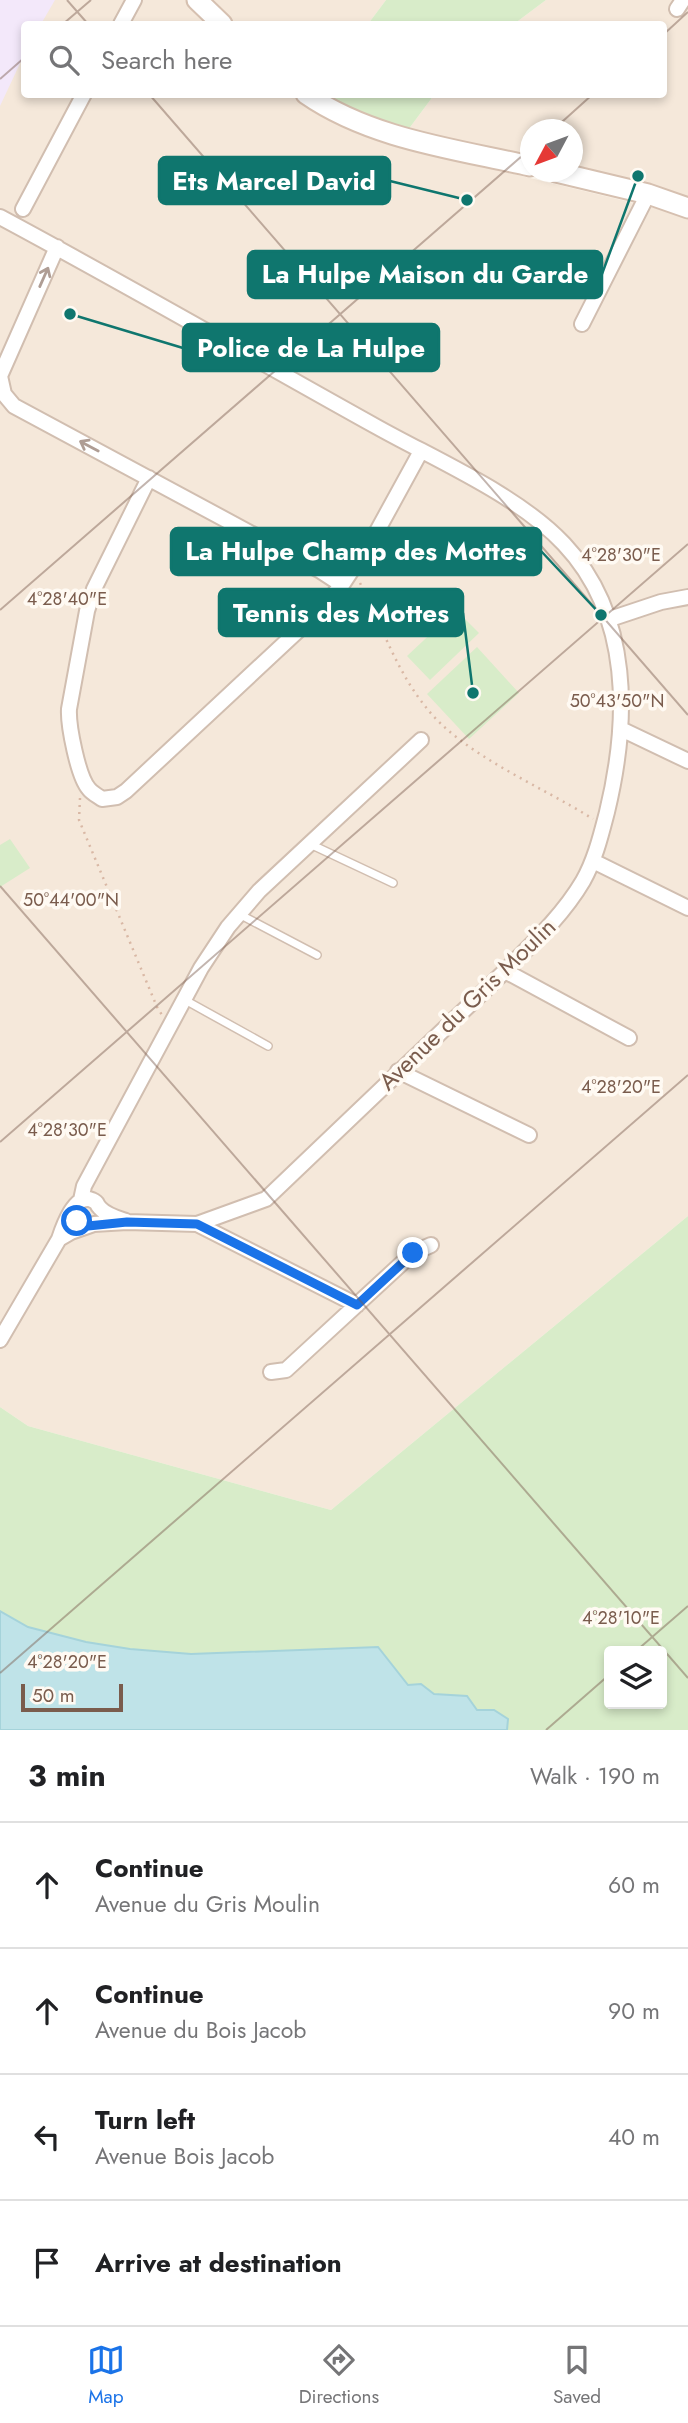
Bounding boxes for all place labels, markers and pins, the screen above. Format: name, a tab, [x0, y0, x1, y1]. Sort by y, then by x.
callout: Ets Marcel David	[159, 157, 390, 204]
callout: La Hulpe Maison du Garde	[248, 251, 602, 298]
callout: Police de La Hulpe	[183, 324, 439, 371]
callout: La Hulpe Champ des Mottes	[171, 528, 541, 575]
callout: Tennis des Mottes	[219, 589, 463, 636]

